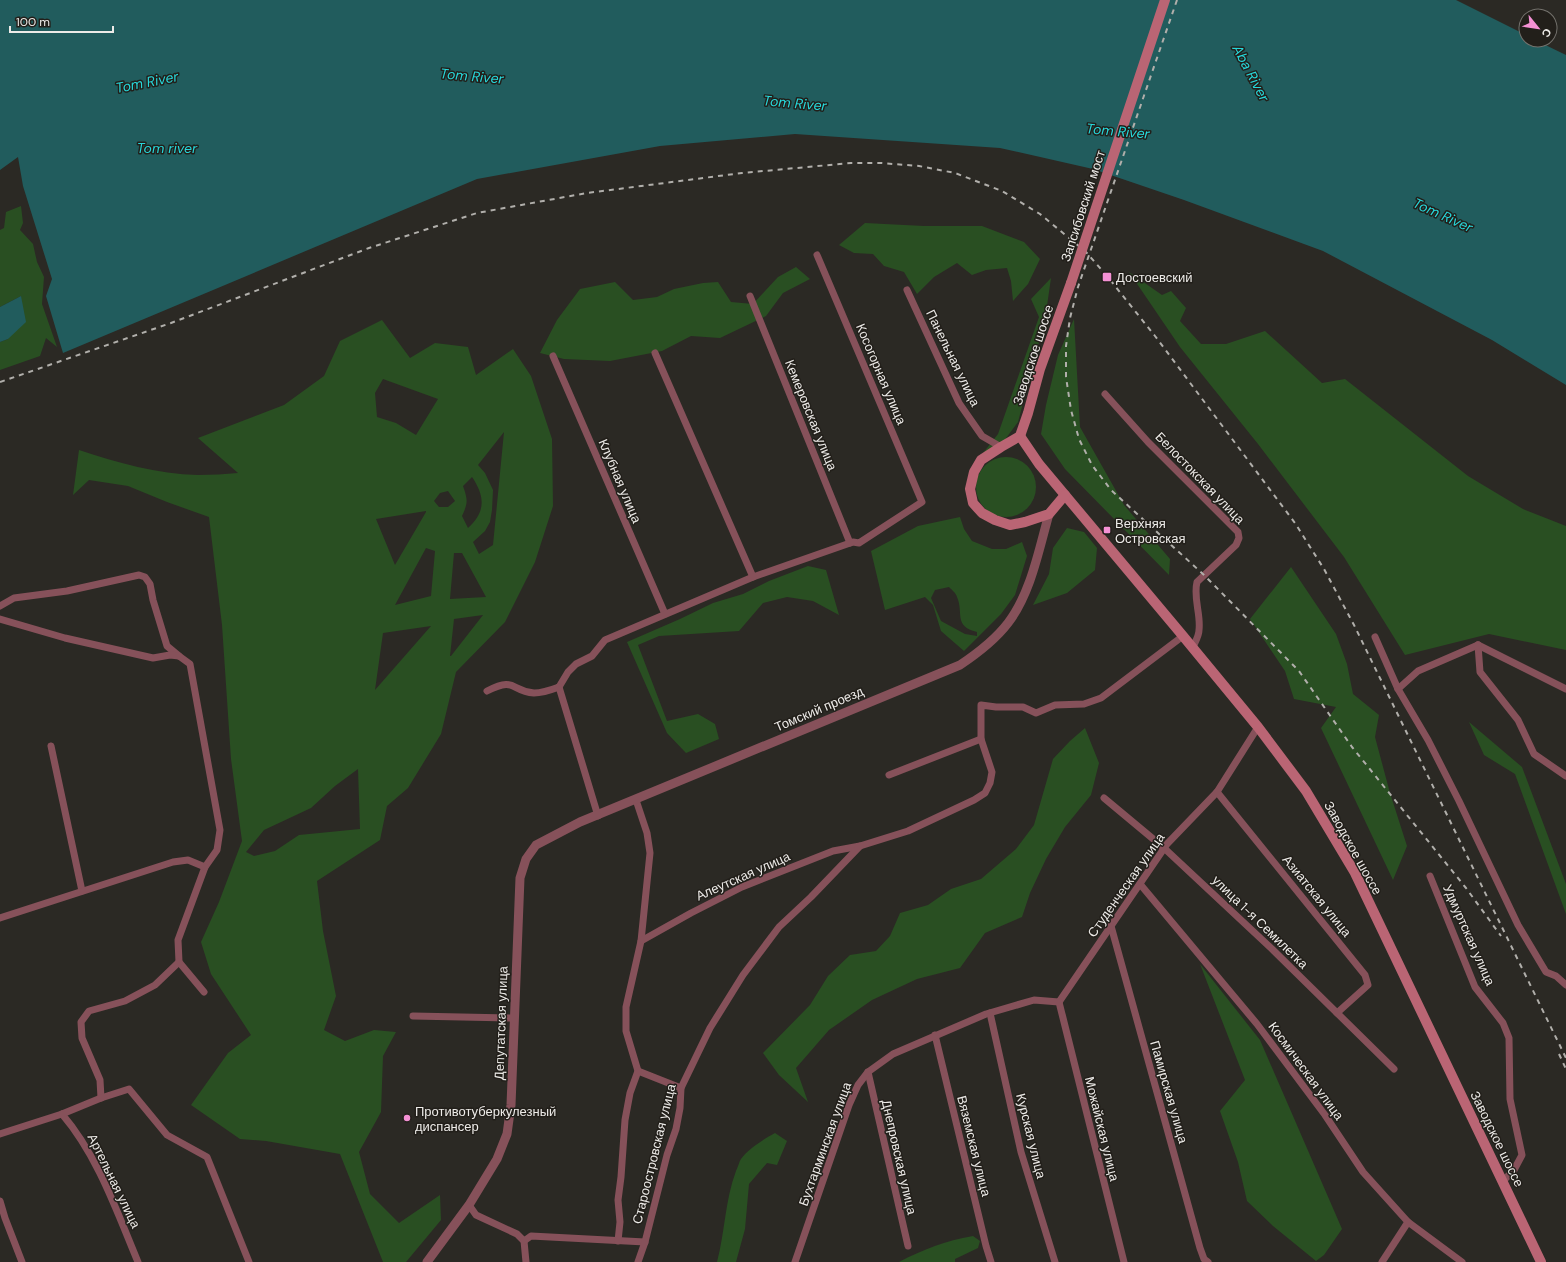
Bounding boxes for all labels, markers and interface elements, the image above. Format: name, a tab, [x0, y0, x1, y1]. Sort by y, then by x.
scale bar	[10, 8, 113, 34]
north arrow	[1518, 8, 1558, 48]
text: 100 m	[16, 14, 50, 30]
text: С	[1539, 26, 1555, 40]
water label: Aba River	[1228, 41, 1274, 105]
water label: Tom River	[439, 64, 505, 88]
water label: Tom River	[114, 67, 181, 97]
water label: Tom River	[762, 91, 828, 115]
water label: Tom River	[1085, 119, 1151, 143]
water label: Tom river	[137, 139, 198, 157]
street label: Запсибовский мост	[1057, 148, 1109, 264]
water label: Tom River	[1410, 194, 1476, 237]
place label: Достоевский	[1116, 269, 1192, 286]
marker: Достоевский	[1101, 271, 1113, 283]
street label: Заводское шоссе	[1009, 303, 1057, 407]
street label: Панельная улица	[922, 307, 984, 410]
street label: Косогорная улица	[852, 321, 910, 428]
street label: Кемеровская улица	[781, 357, 841, 474]
street label: Белостокская улица	[1152, 428, 1249, 528]
street label: Клубная улица	[595, 436, 646, 526]
place label: Верхняя Островская	[1115, 515, 1186, 547]
marker: Верхняя Островская	[1102, 525, 1112, 535]
street label: Томский проезд	[772, 682, 866, 735]
street label: Заводское шоссе	[1320, 798, 1386, 898]
street label: Студенческая улица	[1084, 829, 1169, 940]
street label: Алеутская улица	[693, 847, 794, 904]
street label: Азиатская улица	[1279, 852, 1356, 941]
street label: улица 1-я Семилетка	[1208, 872, 1312, 973]
street label: Удмуртская улица	[1439, 882, 1499, 989]
street label: Депутатская улица	[491, 965, 512, 1080]
street label: Космическая улица	[1265, 1018, 1348, 1124]
street label: Памирская улица	[1146, 1039, 1192, 1146]
street label: Можайская улица	[1081, 1075, 1123, 1184]
street label: Бухтарминская улица	[795, 1079, 856, 1208]
street label: Староостровская улица	[628, 1081, 680, 1226]
street label: Заводское шоссе	[1466, 1088, 1528, 1190]
street label: Курская улица	[1012, 1092, 1050, 1181]
street label: Вяземская улица	[953, 1094, 995, 1199]
street label: Днепровская улица	[878, 1098, 921, 1217]
place label: Противотуберкулезный диспансер	[415, 1103, 556, 1135]
marker: Противотуберкулезный диспансер	[402, 1113, 412, 1123]
street label: Артельная улица	[84, 1131, 145, 1232]

